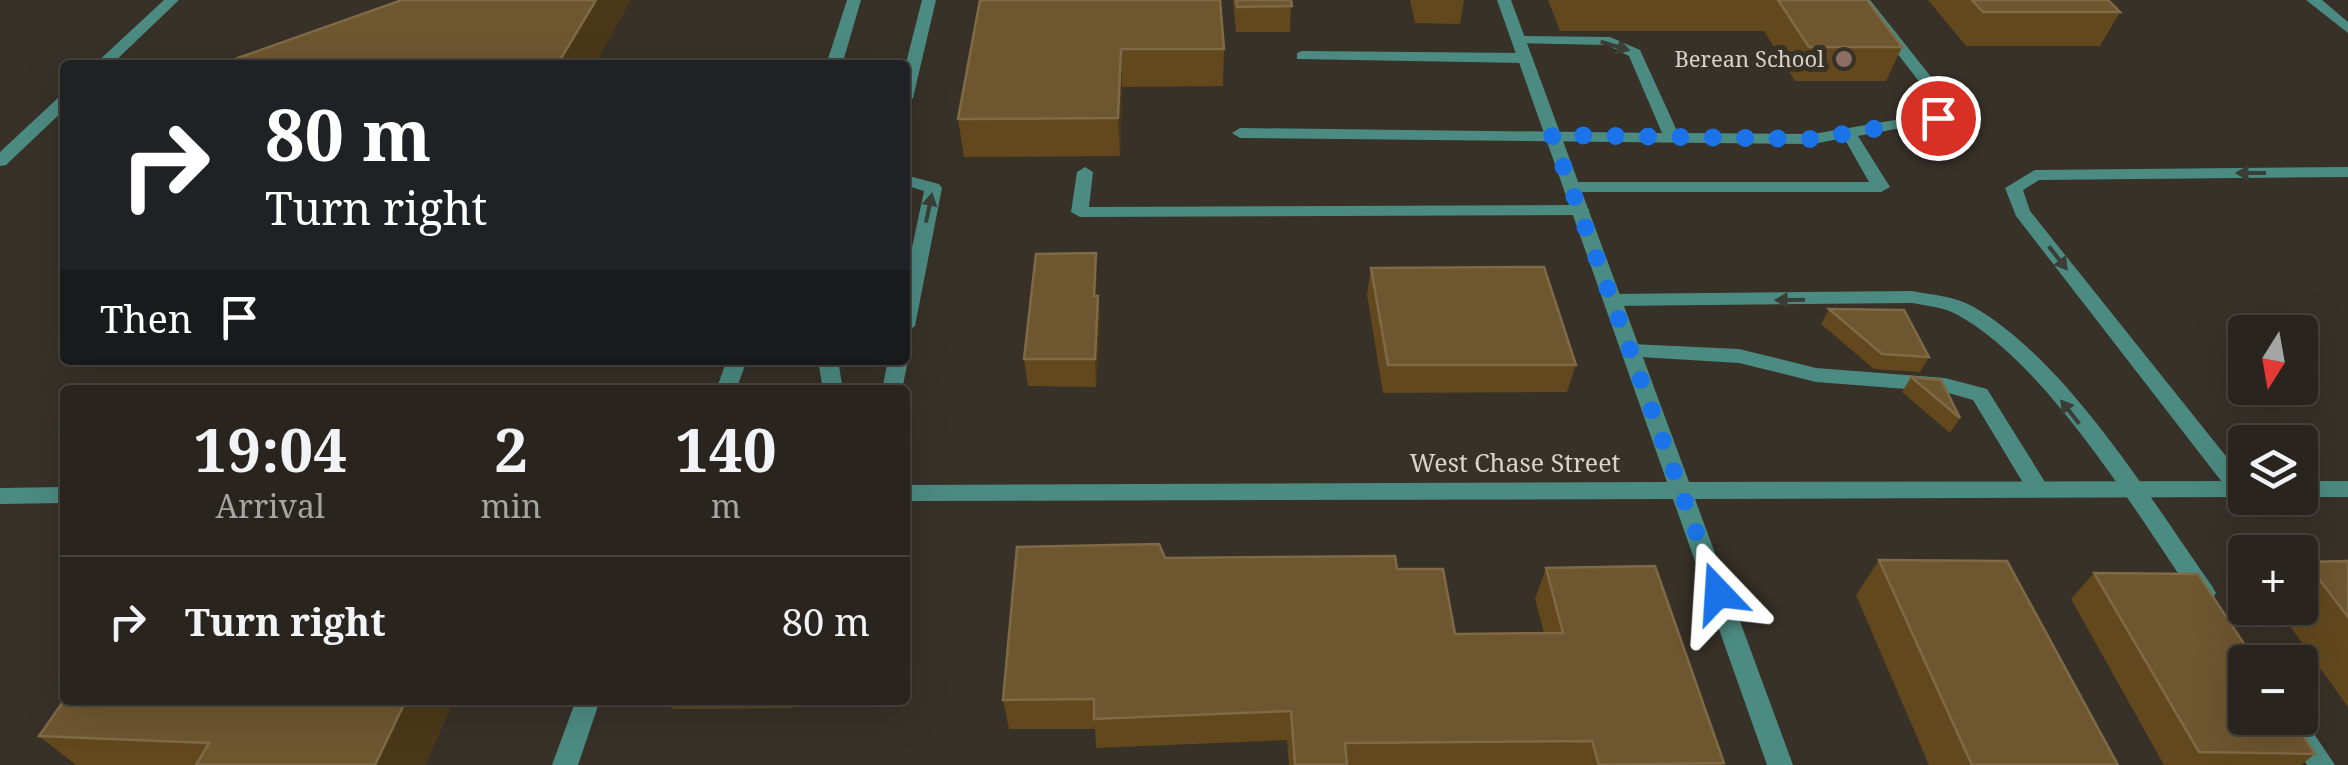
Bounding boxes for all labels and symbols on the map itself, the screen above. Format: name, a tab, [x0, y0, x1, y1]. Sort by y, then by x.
one-way arrow	[1600, 39, 1630, 54]
place label: Berean School	[1674, 43, 1824, 73]
marker: Berean School	[1833, 48, 1855, 70]
pin	[1896, 76, 1981, 161]
one-way arrow	[2234, 165, 2266, 181]
one-way arrow	[922, 192, 938, 223]
one-way arrow	[2048, 245, 2068, 271]
one-way arrow	[1773, 292, 1805, 308]
north arrow	[2228, 315, 2318, 405]
one-way arrow	[2060, 400, 2081, 425]
street label: West Chase Street	[1410, 445, 1621, 479]
position arrow	[1666, 541, 1770, 645]

